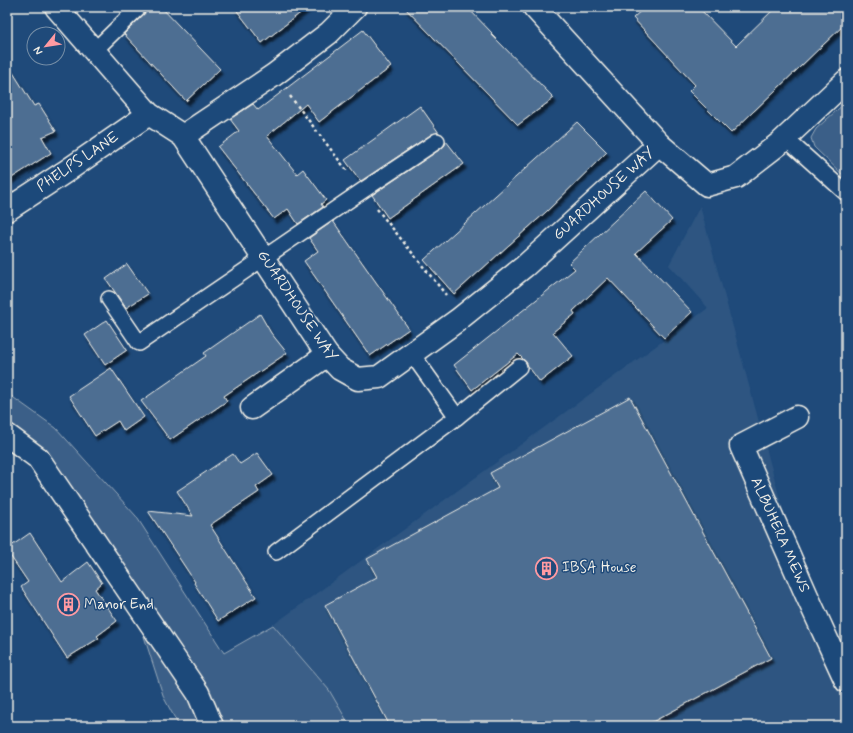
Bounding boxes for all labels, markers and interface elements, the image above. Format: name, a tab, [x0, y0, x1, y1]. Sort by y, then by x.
north arrow	[26, 26, 66, 66]
text: N	[30, 44, 46, 57]
street label: PHELPS LANE	[33, 127, 123, 197]
street label: GUARDHOUSE WAY	[549, 143, 659, 245]
street label: GUARDHOUSE WAY	[252, 246, 342, 366]
street label: ALBUHERA MEWS	[746, 474, 814, 596]
building icon: IBSA House	[534, 555, 560, 581]
place label: IBSA House	[562, 558, 637, 578]
building icon: Manor End	[56, 592, 82, 618]
place label: Manor End	[84, 595, 154, 615]

